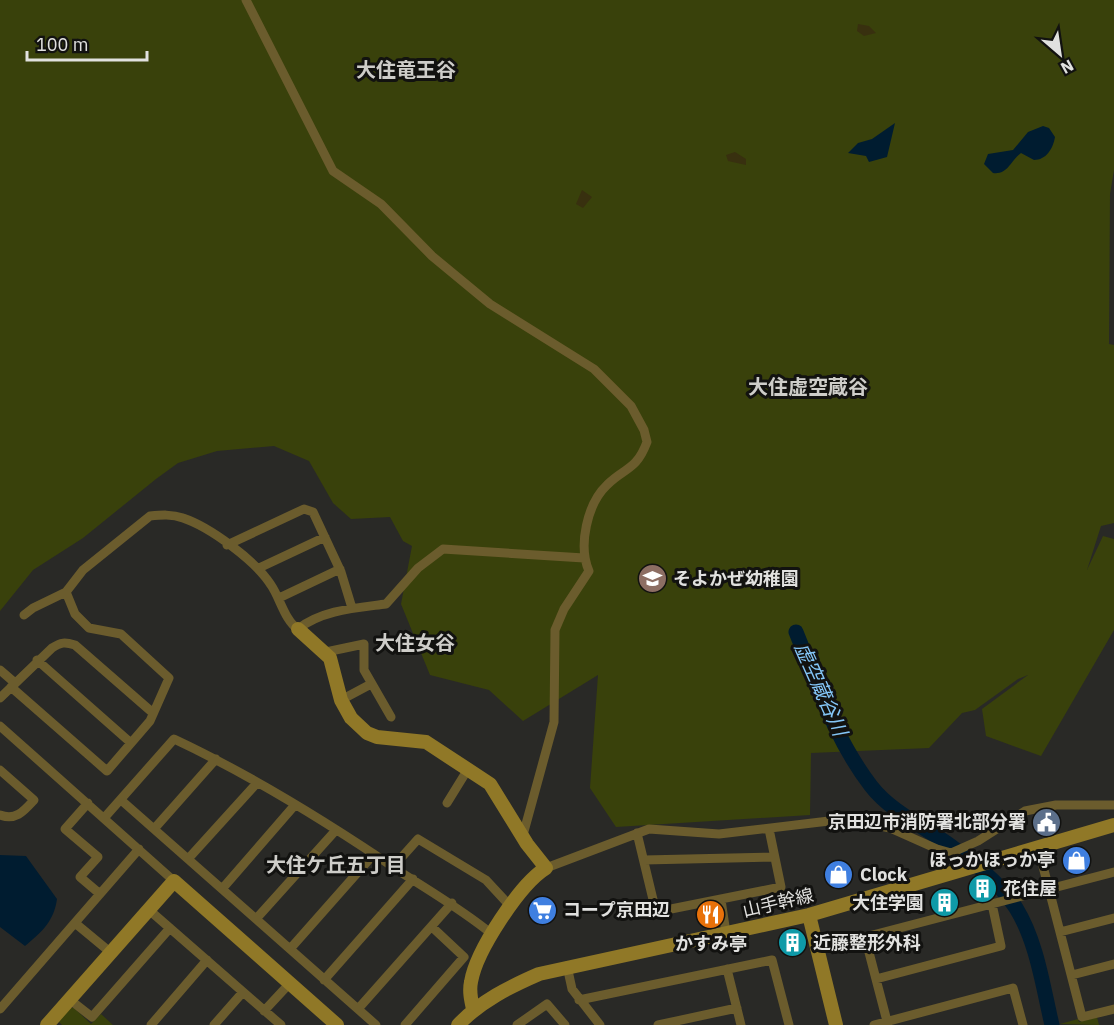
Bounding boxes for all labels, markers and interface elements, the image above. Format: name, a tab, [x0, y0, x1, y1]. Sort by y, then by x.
scale bar	[27, 24, 147, 62]
north arrow	[1030, 24, 1090, 84]
text: 100 m	[36, 33, 88, 56]
district label: 大住竜王谷	[356, 56, 456, 83]
text: N	[1057, 56, 1077, 79]
district label: 大住虚空蔵谷	[748, 373, 868, 400]
school or university icon: そよかぜ幼稚園	[636, 563, 668, 595]
place label: そよかぜ幼稚園	[673, 567, 799, 590]
district label: 大住女谷	[375, 629, 455, 656]
water label: 虚空蔵谷川	[789, 638, 855, 742]
public building icon: 京田辺市消防署北部分署	[1031, 806, 1063, 838]
place label: 京田辺市消防署北部分署	[828, 810, 1026, 833]
shop icon: ほっかほっか亭	[1060, 844, 1092, 876]
place label: ほっかほっか亭	[929, 848, 1055, 871]
district label: 大住ケ丘五丁目	[266, 851, 406, 878]
shop icon: Clock	[823, 859, 855, 891]
place label: Clock	[860, 863, 908, 886]
building icon: 花住屋	[966, 873, 998, 905]
place label: 花住屋	[1003, 877, 1057, 900]
street label: 山手幹線	[740, 883, 816, 922]
building icon: 大住学園	[929, 887, 961, 919]
place label: 大住学園	[852, 891, 924, 914]
supermarket icon: コープ京田辺	[526, 894, 558, 926]
place label: コープ京田辺	[563, 898, 670, 921]
restaurant icon: かすみ亭	[695, 899, 727, 931]
building icon: 近藤整形外科	[776, 927, 808, 959]
place label: 近藤整形外科	[813, 931, 921, 954]
place label: かすみ亭	[675, 932, 747, 955]

